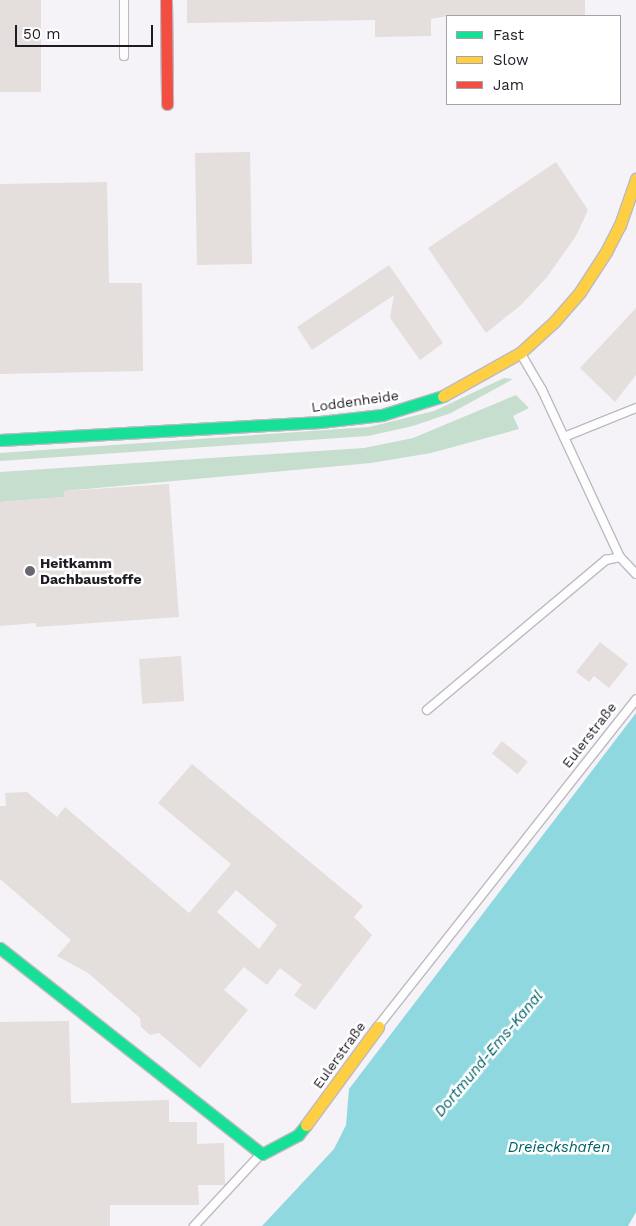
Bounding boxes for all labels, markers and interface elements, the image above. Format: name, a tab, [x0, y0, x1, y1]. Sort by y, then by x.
scale bar	[18, 15, 155, 47]
legend	[446, 15, 621, 105]
text: 50 m	[23, 25, 60, 43]
text: Fast	[493, 26, 524, 44]
text: Slow	[493, 51, 529, 69]
text: Jam	[493, 76, 524, 94]
street label: Loddenheide	[310, 387, 400, 415]
place label: Heitkamm Dachbaustoffe	[40, 555, 142, 588]
marker: Heitkamm Dachbaustoffe	[24, 565, 36, 577]
street label: Eulerstraße	[558, 699, 620, 771]
water label: Dortmund-Ems-Kanal	[431, 987, 547, 1121]
street label: Eulerstraße	[309, 1018, 369, 1092]
water label: Dreieckshafen	[508, 1139, 610, 1157]

